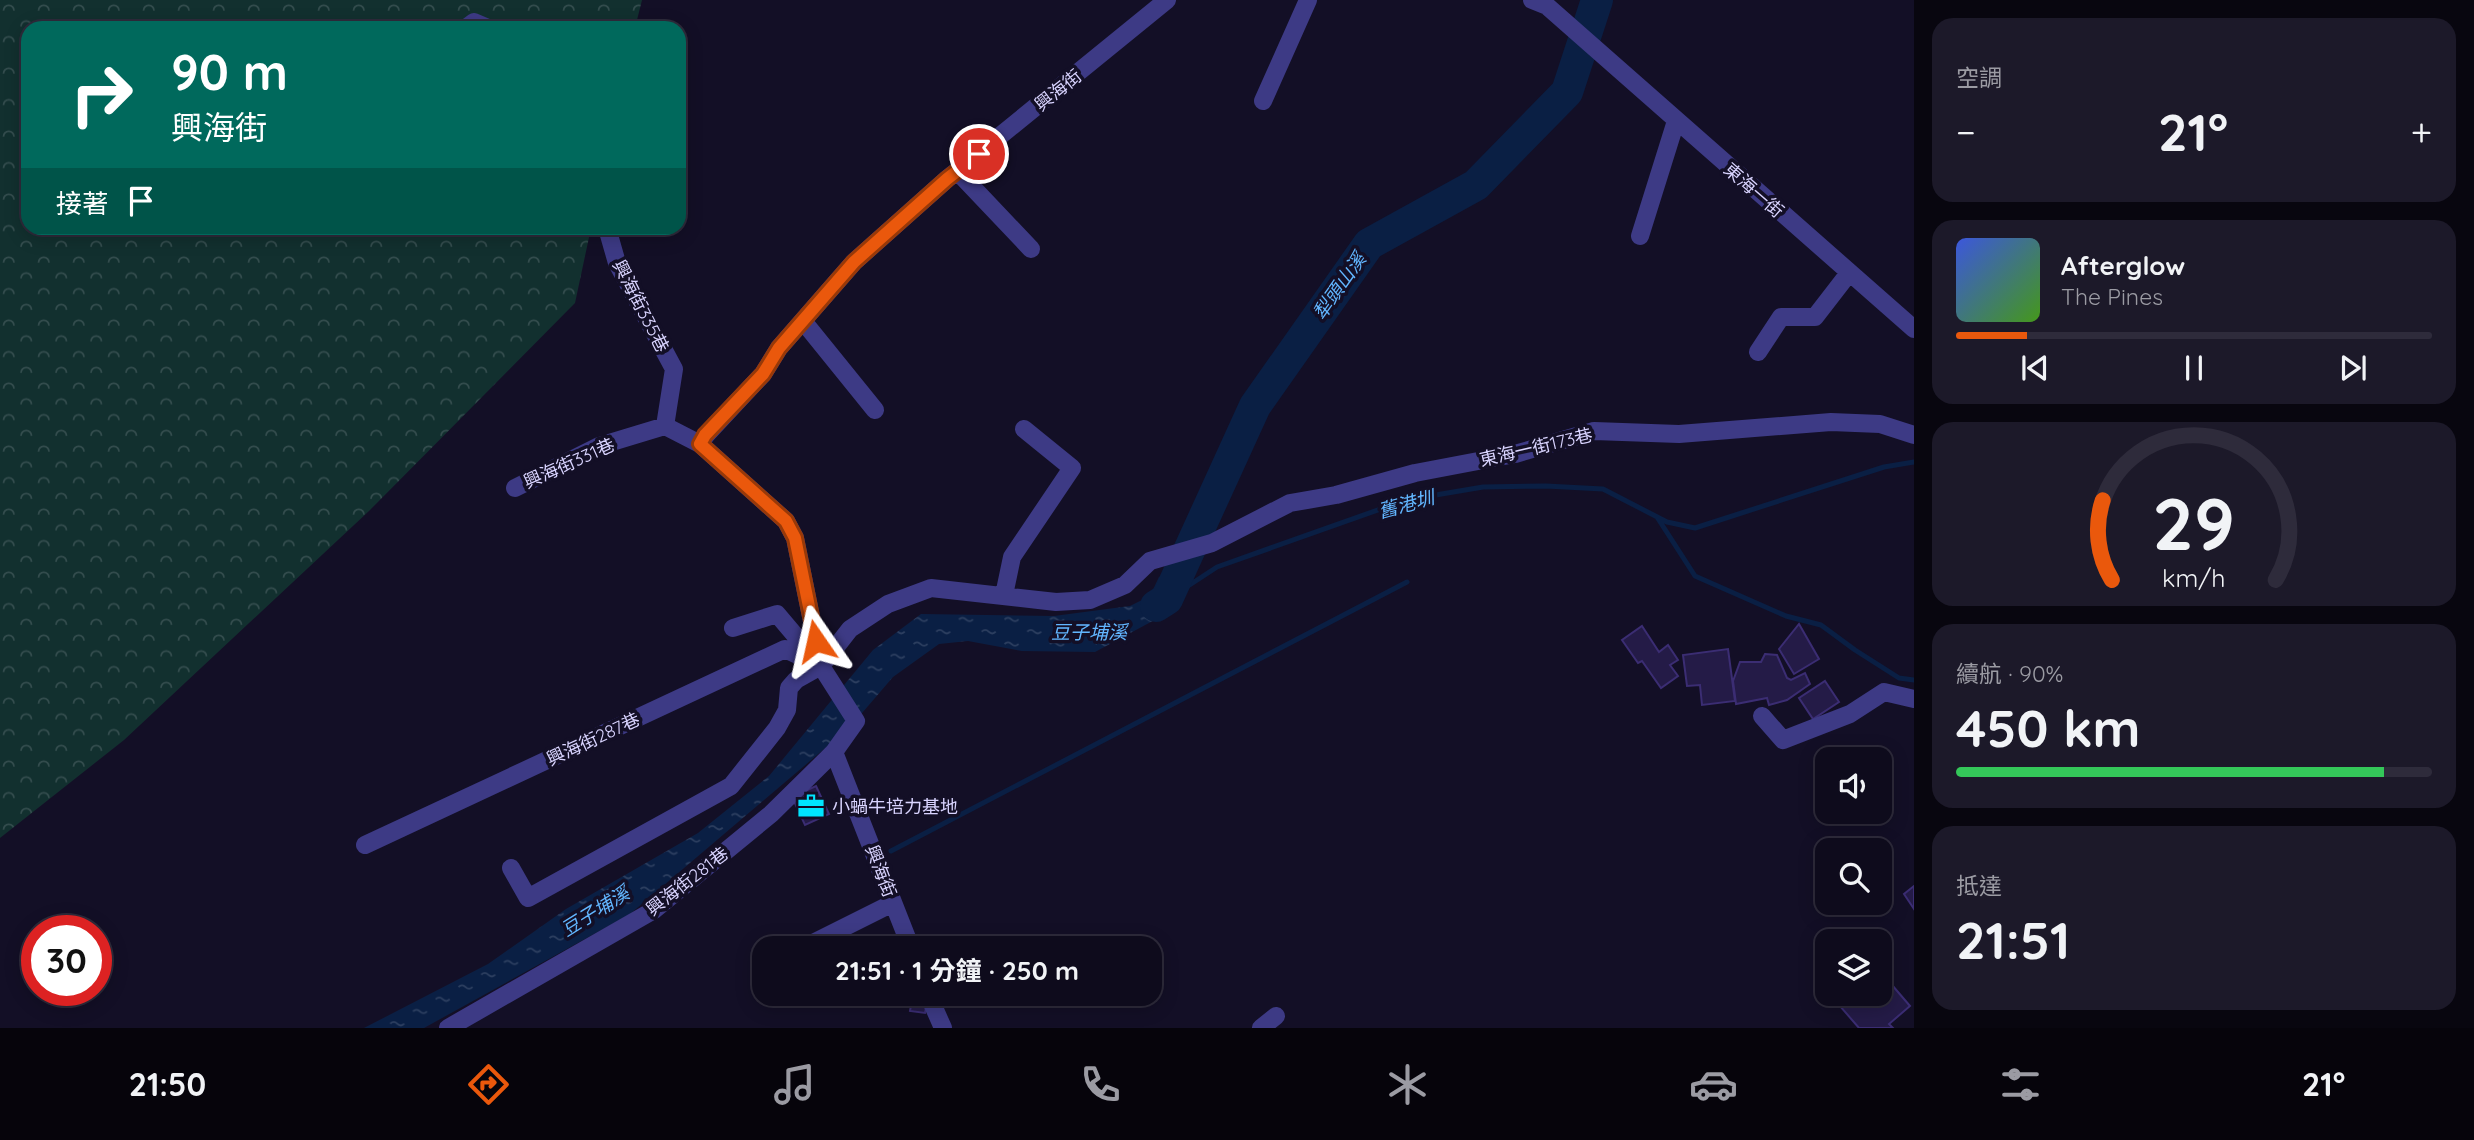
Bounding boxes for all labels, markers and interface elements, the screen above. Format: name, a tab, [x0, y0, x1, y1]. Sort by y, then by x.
text: 90 m	[171, 41, 288, 102]
icon: right	[56, 49, 147, 140]
text: 空調	[1956, 63, 2002, 92]
street label: 興海街	[1030, 64, 1086, 116]
text: 21°	[2158, 99, 2228, 164]
text: 興海街	[171, 107, 267, 147]
text: −	[1956, 108, 1976, 156]
text: +	[2411, 108, 2432, 156]
pin	[949, 124, 1009, 184]
icon: arrive	[960, 135, 998, 173]
street label: 東海一街	[1719, 158, 1789, 222]
icon: arrive	[122, 182, 160, 220]
text: 接著	[56, 187, 108, 220]
water label: 犁頭山溪	[1307, 246, 1372, 324]
text: Afterglow	[2061, 249, 2185, 282]
street label: 興海街335巷	[608, 256, 674, 356]
text: The Pines	[2061, 282, 2163, 311]
icon: previous	[2016, 349, 2054, 387]
icon: pause	[2175, 349, 2213, 387]
icon: next	[2334, 349, 2372, 387]
street label: 東海一街173巷	[1477, 423, 1595, 471]
street label: 興海街331巷	[520, 433, 618, 493]
text: 29	[2153, 477, 2235, 568]
water label: 舊港圳	[1375, 484, 1440, 523]
text: km/h	[2162, 562, 2226, 593]
position arrow	[779, 604, 853, 678]
water label: 豆子埔溪	[1051, 620, 1130, 644]
text: 續航 · 90%	[1956, 659, 2063, 688]
text: 450 km	[1956, 695, 2141, 760]
street label: 興海街287巷	[543, 707, 643, 771]
map controls	[1815, 747, 1892, 1006]
button: sound	[1815, 747, 1892, 824]
office icon: 小蝸牛培力基地	[796, 791, 826, 821]
place label: 小蝸牛培力基地	[832, 795, 958, 818]
button: search	[1815, 838, 1892, 915]
street label: 興海街281巷	[641, 842, 733, 920]
street label: 興海街	[861, 842, 901, 900]
text: 抵達	[1956, 871, 2002, 900]
water label: 豆子埔溪	[556, 879, 636, 941]
text: 21:51	[1956, 907, 2070, 972]
speed limit sign: 30	[21, 915, 112, 1006]
button: layers	[1815, 929, 1892, 1006]
text: 21:51 · 1 分鐘 · 250 m	[835, 954, 1079, 987]
icon: directions	[464, 1060, 513, 1109]
icon: music	[770, 1060, 819, 1109]
icon: phone	[1076, 1060, 1125, 1109]
icon: climate	[1383, 1060, 1432, 1109]
icon: car	[1689, 1060, 1738, 1109]
icon: filters	[1996, 1060, 2045, 1109]
text: 21:50	[129, 1064, 206, 1104]
text: 21°	[2302, 1064, 2345, 1104]

